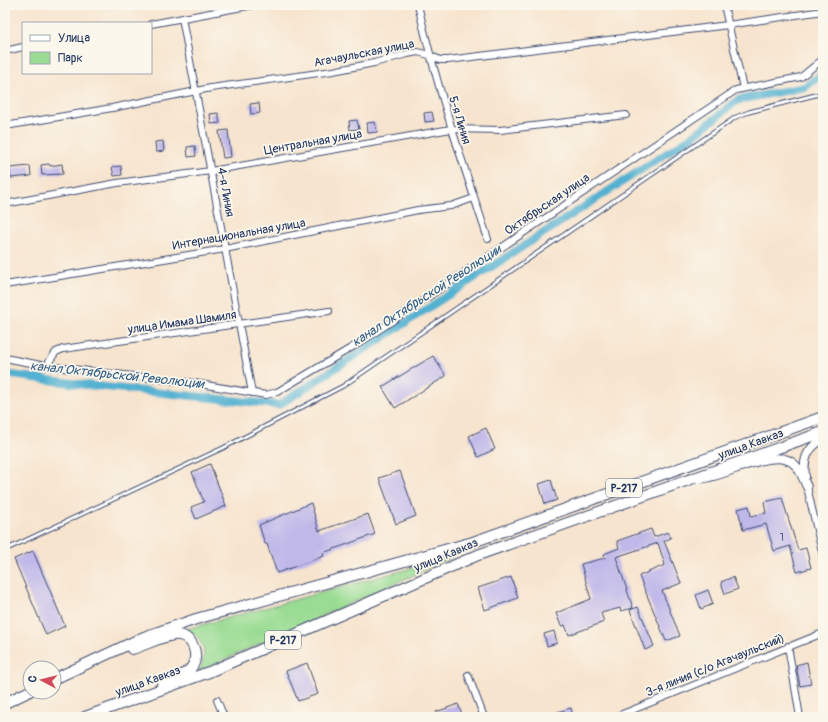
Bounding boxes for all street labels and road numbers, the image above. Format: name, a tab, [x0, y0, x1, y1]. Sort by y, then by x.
street label: Агачаульская улица	[313, 36, 416, 71]
street label: 5-я Линия	[445, 94, 474, 146]
street label: Центральная улица	[263, 126, 364, 158]
street label: 4-я Линия	[214, 166, 237, 218]
street label: Октябрьская улица	[502, 170, 593, 238]
street label: Интернациональная улица	[171, 215, 307, 254]
street label: улица Имама Шамиля	[126, 307, 238, 338]
street label: улица Кавказ	[716, 426, 786, 464]
road number: Р-217	[606, 479, 642, 497]
street label: улица Кавказ	[411, 535, 481, 576]
road number: Р-217	[265, 631, 301, 649]
street label: 3-я линия (с/о Агачаульский)	[644, 631, 787, 700]
street label: улица Кавказ	[113, 663, 183, 701]

